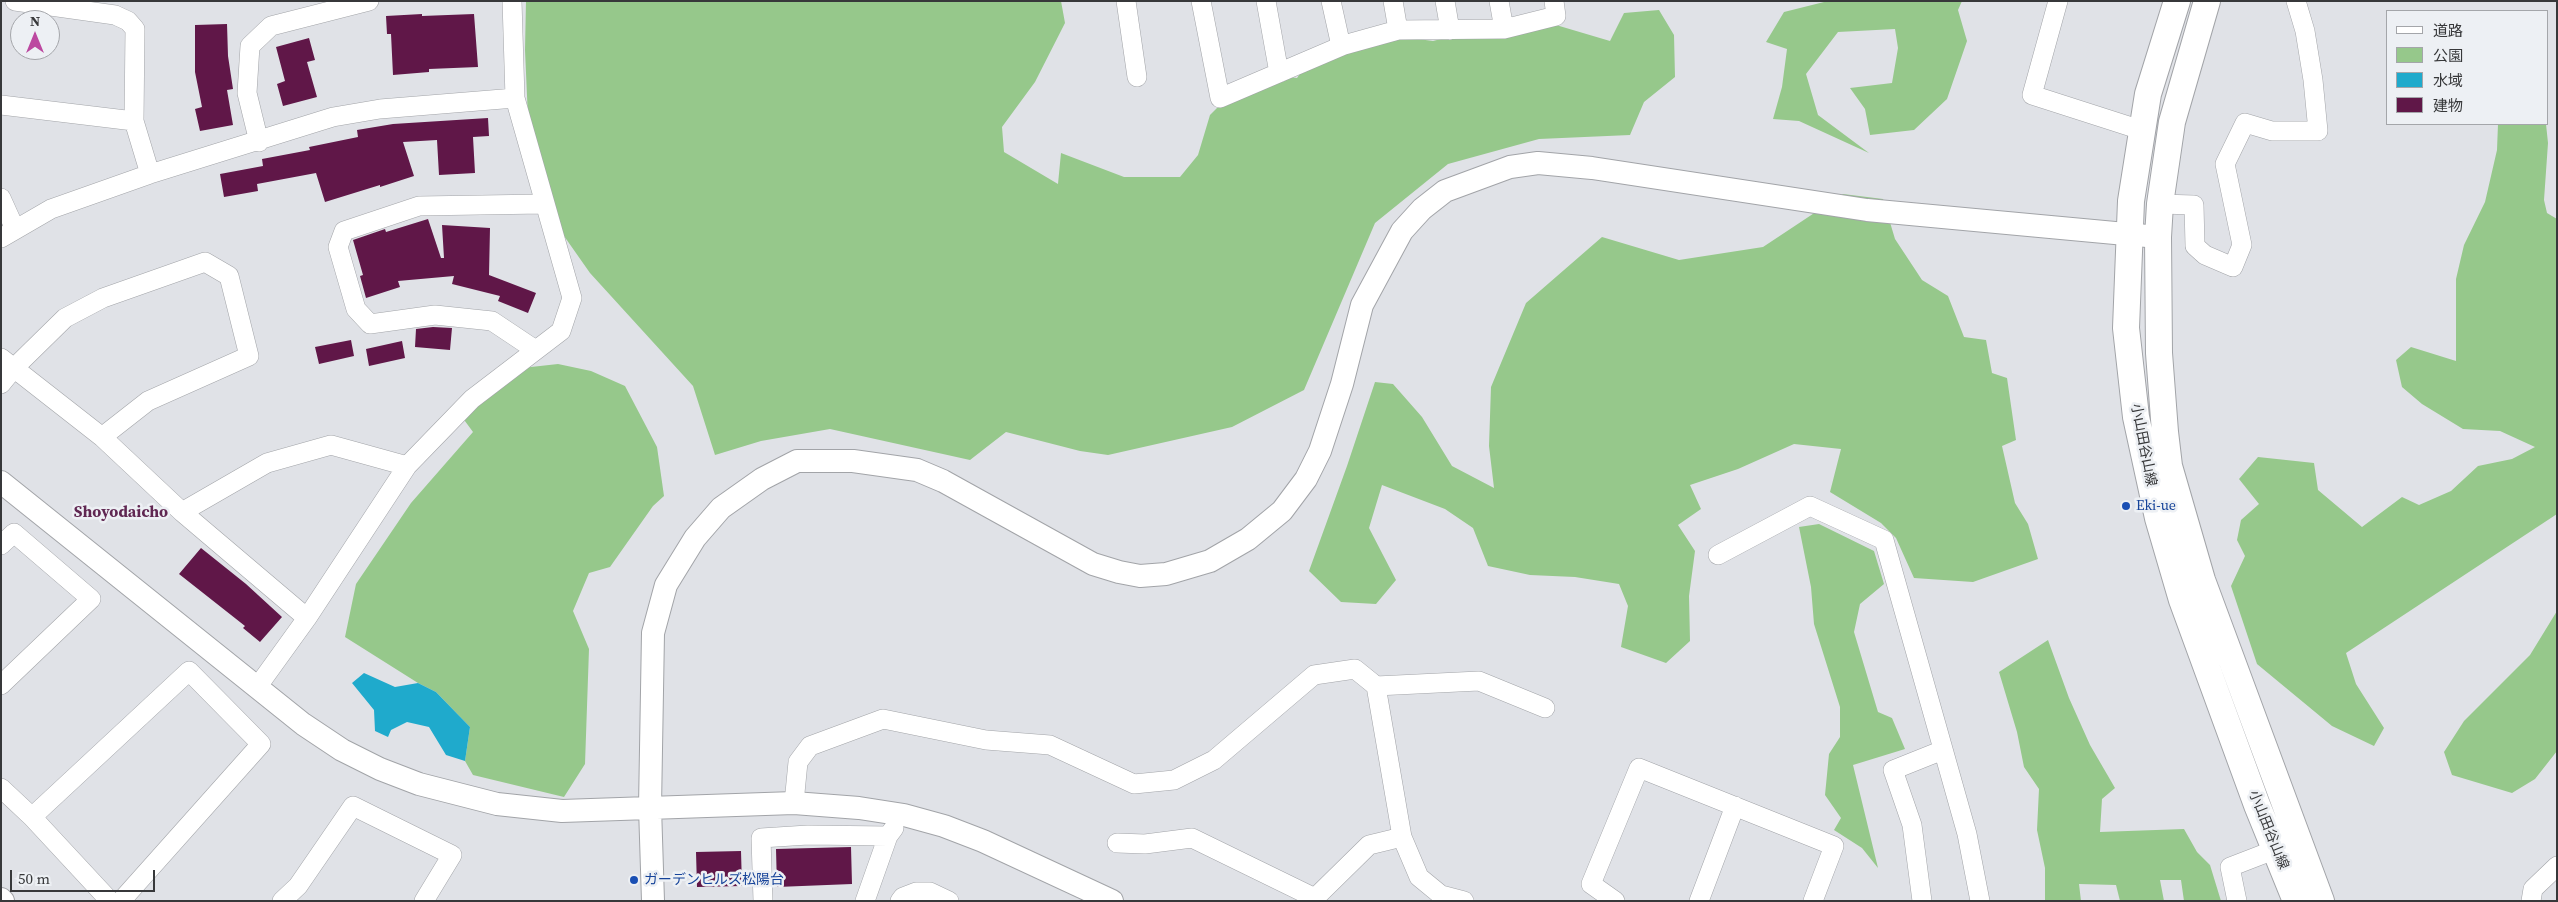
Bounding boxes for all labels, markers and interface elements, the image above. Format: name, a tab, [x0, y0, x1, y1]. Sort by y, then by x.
north arrow	[10, 10, 60, 60]
legend	[2386, 10, 2548, 125]
text: N	[30, 11, 40, 31]
text: 道路	[2433, 20, 2463, 41]
text: 公園	[2433, 45, 2463, 66]
text: 水域	[2433, 70, 2463, 91]
text: 建物	[2433, 95, 2463, 116]
street label: 小山田谷山線	[2127, 402, 2159, 488]
place label: Eki-ue	[2136, 498, 2176, 514]
marker: Eki-ue	[2120, 500, 2132, 512]
district label: Shoyodaicho	[74, 503, 168, 523]
street label: 小山田谷山線	[2244, 788, 2292, 872]
scale bar	[12, 860, 158, 892]
text: 50 m	[18, 868, 50, 889]
place label: ガーデンヒルズ松陽台	[644, 872, 784, 888]
marker: ガーデンヒルズ松陽台	[628, 874, 640, 886]

